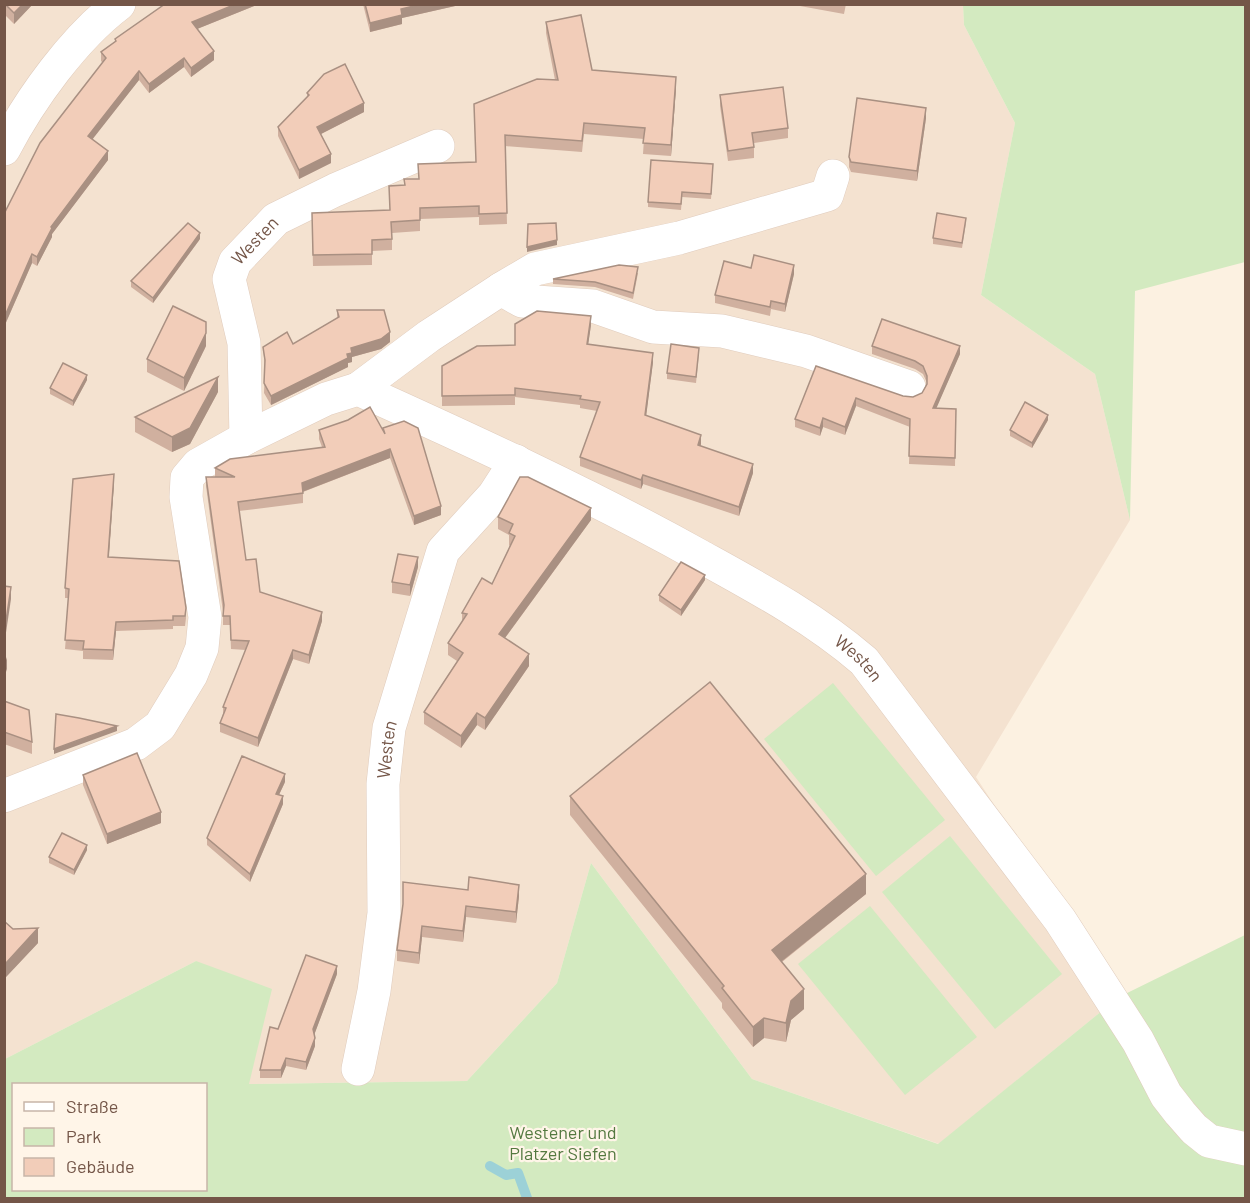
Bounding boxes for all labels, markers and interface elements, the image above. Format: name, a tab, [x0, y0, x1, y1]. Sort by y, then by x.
street label: Westen	[226, 211, 283, 269]
street label: Westen	[831, 629, 888, 686]
street label: Westen	[372, 717, 401, 780]
legend	[12, 1083, 207, 1191]
text: Straße	[66, 1095, 118, 1117]
park label: Westener und Platzer Siefen	[509, 1121, 617, 1164]
text: Park	[66, 1125, 101, 1147]
text: Gebäude	[66, 1155, 135, 1177]

